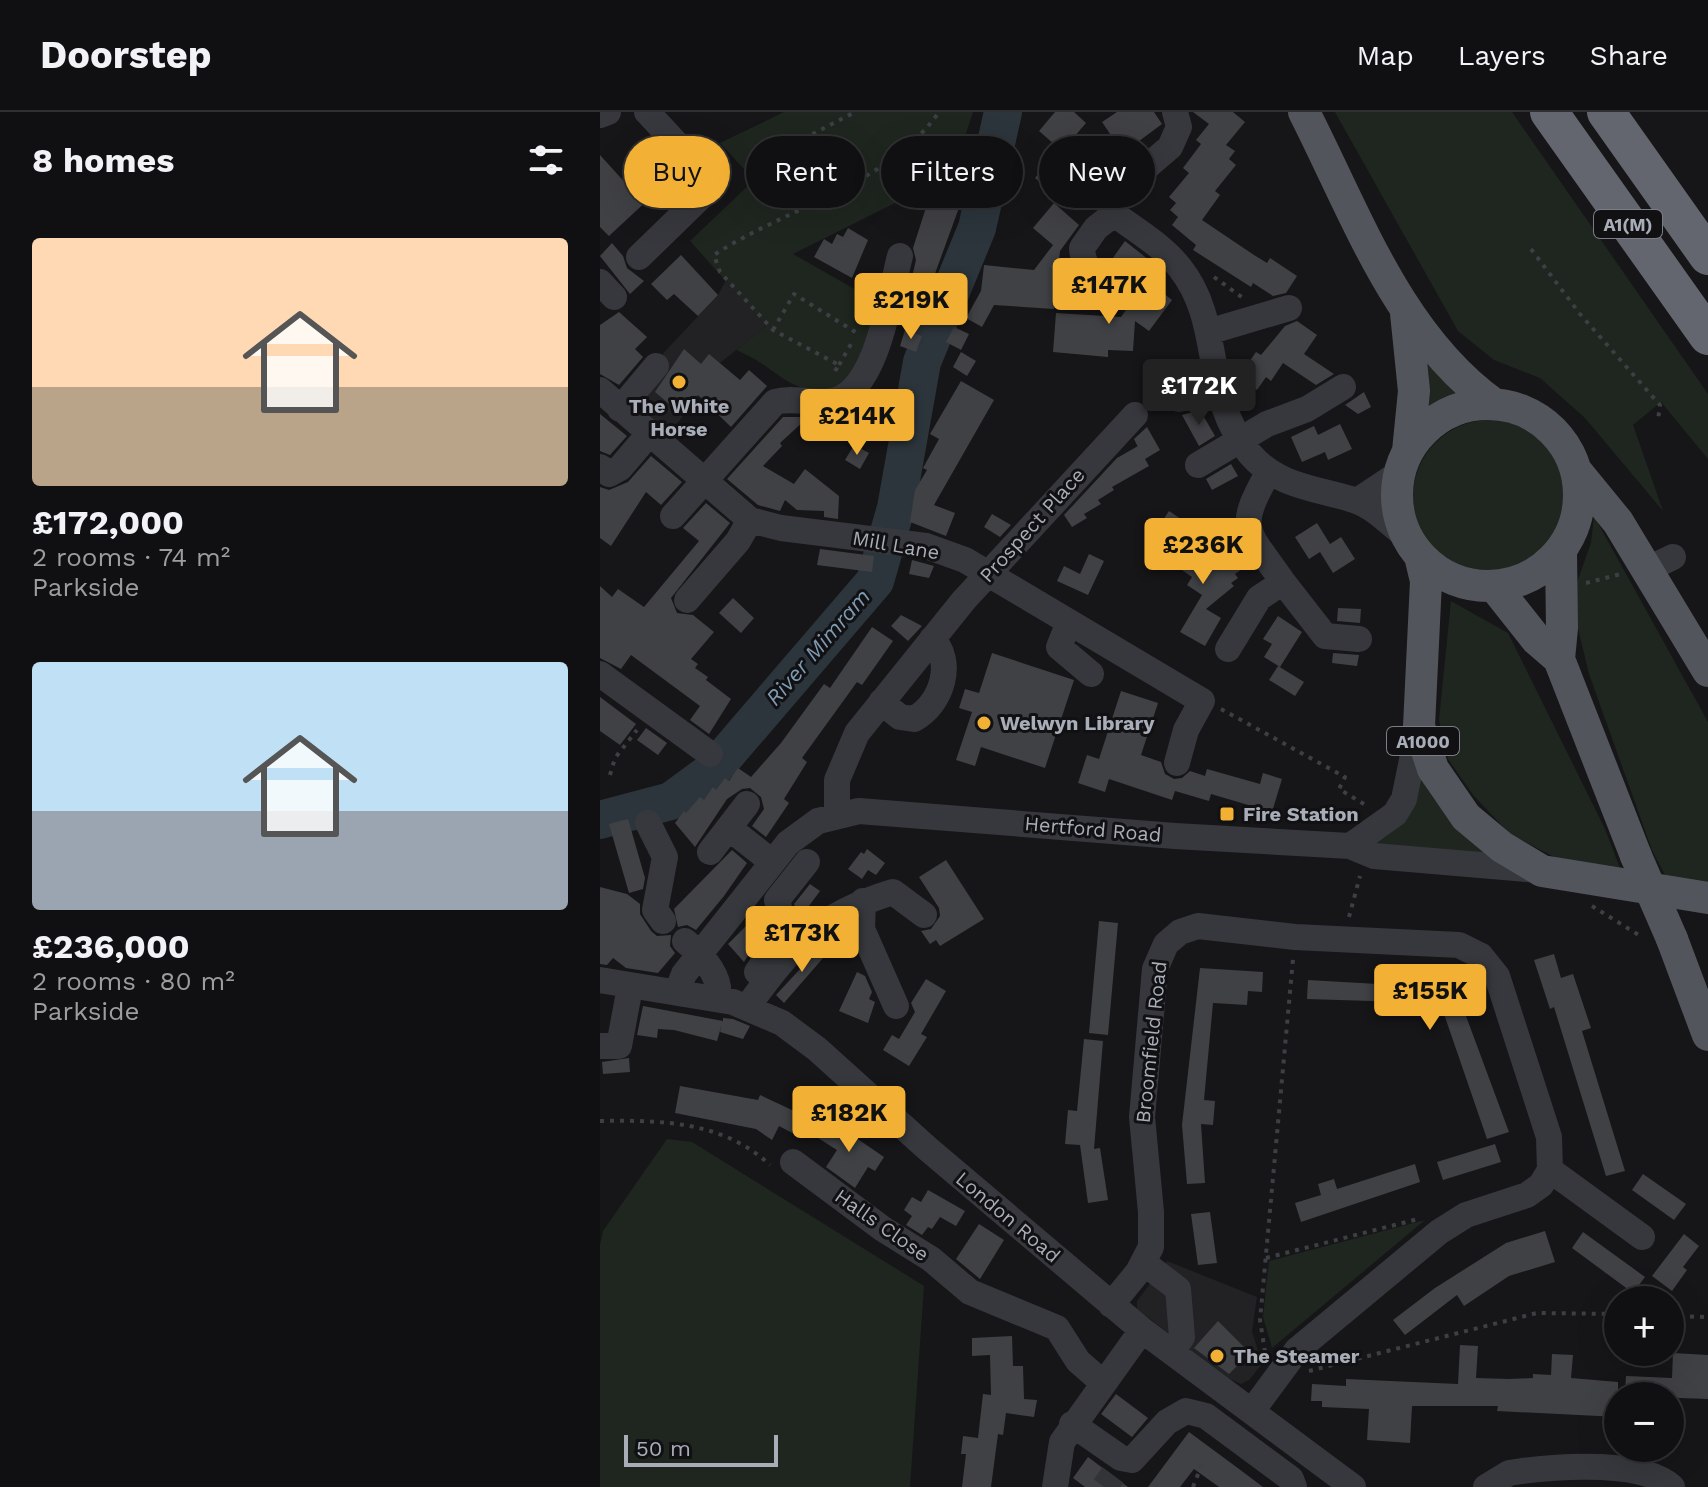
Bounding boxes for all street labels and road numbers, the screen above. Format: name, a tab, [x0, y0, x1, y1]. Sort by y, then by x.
road number: A1(M)	[1594, 210, 1662, 238]
street label: Prospect Place	[974, 463, 1090, 587]
street label: Mill Lane	[851, 526, 941, 564]
road number: A1000	[1387, 727, 1459, 755]
street label: Hertford Road	[1024, 811, 1162, 847]
street label: Broomfield Road	[1131, 960, 1171, 1124]
street label: London Road	[951, 1166, 1065, 1268]
street label: Halls Close	[830, 1184, 934, 1266]

